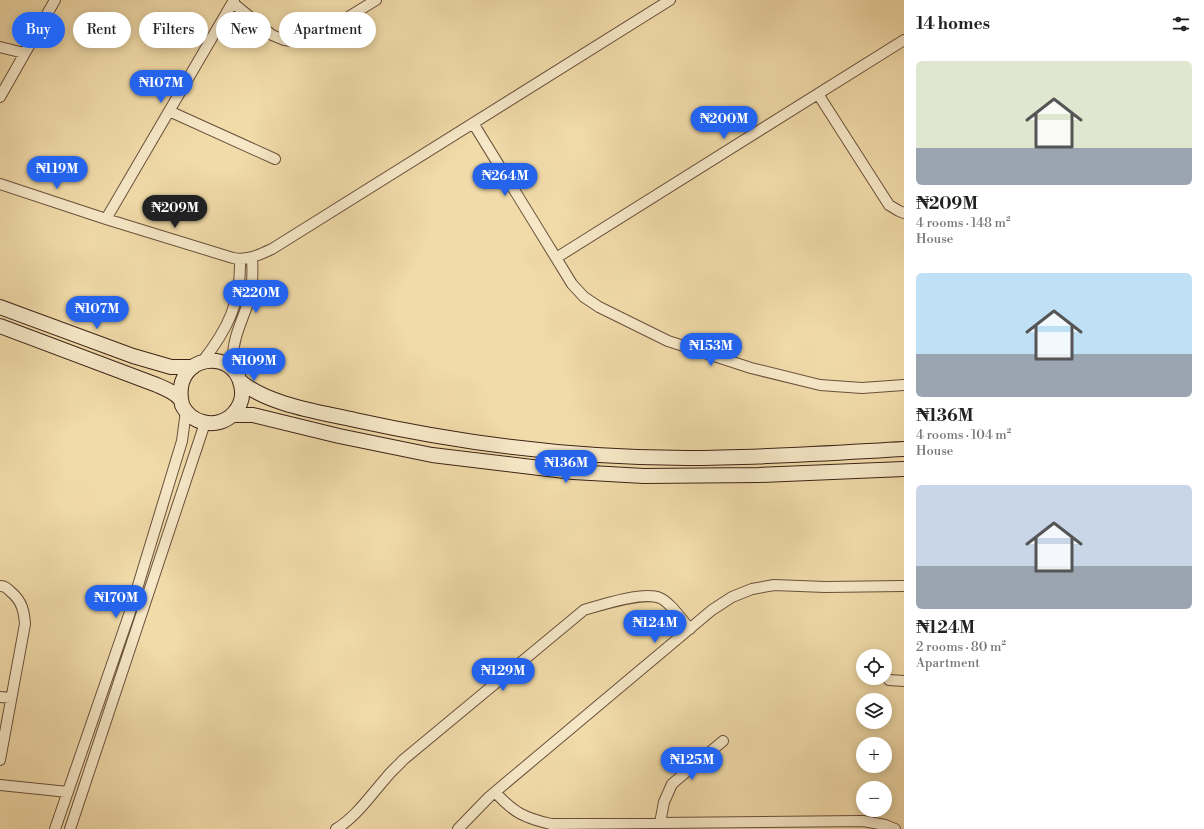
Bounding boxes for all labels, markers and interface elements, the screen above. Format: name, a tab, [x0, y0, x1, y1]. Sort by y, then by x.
chip: Buy	[12, 12, 65, 48]
chip: Rent	[73, 12, 131, 48]
chip: Filters	[139, 12, 208, 48]
chip: New	[216, 12, 271, 48]
chip: Apartment	[279, 12, 376, 48]
text: 14 homes	[916, 13, 990, 35]
icon: filters	[1170, 13, 1192, 35]
pin: ₦107M	[133, 70, 189, 104]
text: ₦107M	[139, 75, 183, 91]
icon: home	[1018, 87, 1090, 159]
pin: ₦200M	[696, 106, 752, 140]
text: ₦200M	[700, 111, 748, 127]
pin: ₦119M	[29, 156, 85, 190]
text: ₦119M	[36, 161, 78, 177]
pin: ₦264M	[477, 163, 533, 197]
text: ₦264M	[482, 168, 529, 184]
text: ₦209M	[916, 193, 978, 215]
pin: ₦209M	[147, 195, 203, 229]
text: ₦209M	[151, 200, 199, 216]
text: 4 rooms · 148 m²	[916, 215, 1010, 231]
text: House	[916, 231, 953, 247]
pin: ₦220M	[228, 280, 284, 314]
text: ₦220M	[232, 285, 280, 301]
pin: ₦107M	[69, 296, 125, 330]
icon: home	[1018, 299, 1090, 371]
text: ₦107M	[75, 301, 119, 317]
pin: ₦153M	[683, 333, 739, 367]
text: ₦153M	[689, 338, 733, 354]
pin: ₦109M	[226, 348, 282, 382]
text: ₦109M	[231, 353, 277, 369]
text: ₦136M	[916, 405, 974, 427]
text: 4 rooms · 104 m²	[916, 427, 1011, 443]
text: House	[916, 443, 953, 459]
pin: ₦136M	[538, 450, 594, 484]
text: ₦136M	[544, 455, 588, 471]
icon: home	[1018, 511, 1090, 583]
pin: ₦170M	[88, 585, 144, 619]
text: ₦170M	[94, 590, 138, 606]
pin: ₦124M	[627, 610, 683, 644]
text: ₦124M	[632, 615, 678, 631]
text: ₦124M	[916, 617, 975, 639]
text: 2 rooms · 80 m²	[916, 639, 1006, 655]
map controls	[856, 649, 892, 817]
button: locate	[856, 649, 892, 685]
text: Apartment	[916, 655, 980, 671]
pin: ₦129M	[475, 658, 531, 692]
text: ₦129M	[481, 663, 525, 679]
button: layers	[856, 693, 892, 729]
button: +	[856, 737, 892, 773]
pin: ₦125M	[664, 747, 720, 781]
text: ₦125M	[670, 752, 714, 768]
button: −	[856, 781, 892, 817]

